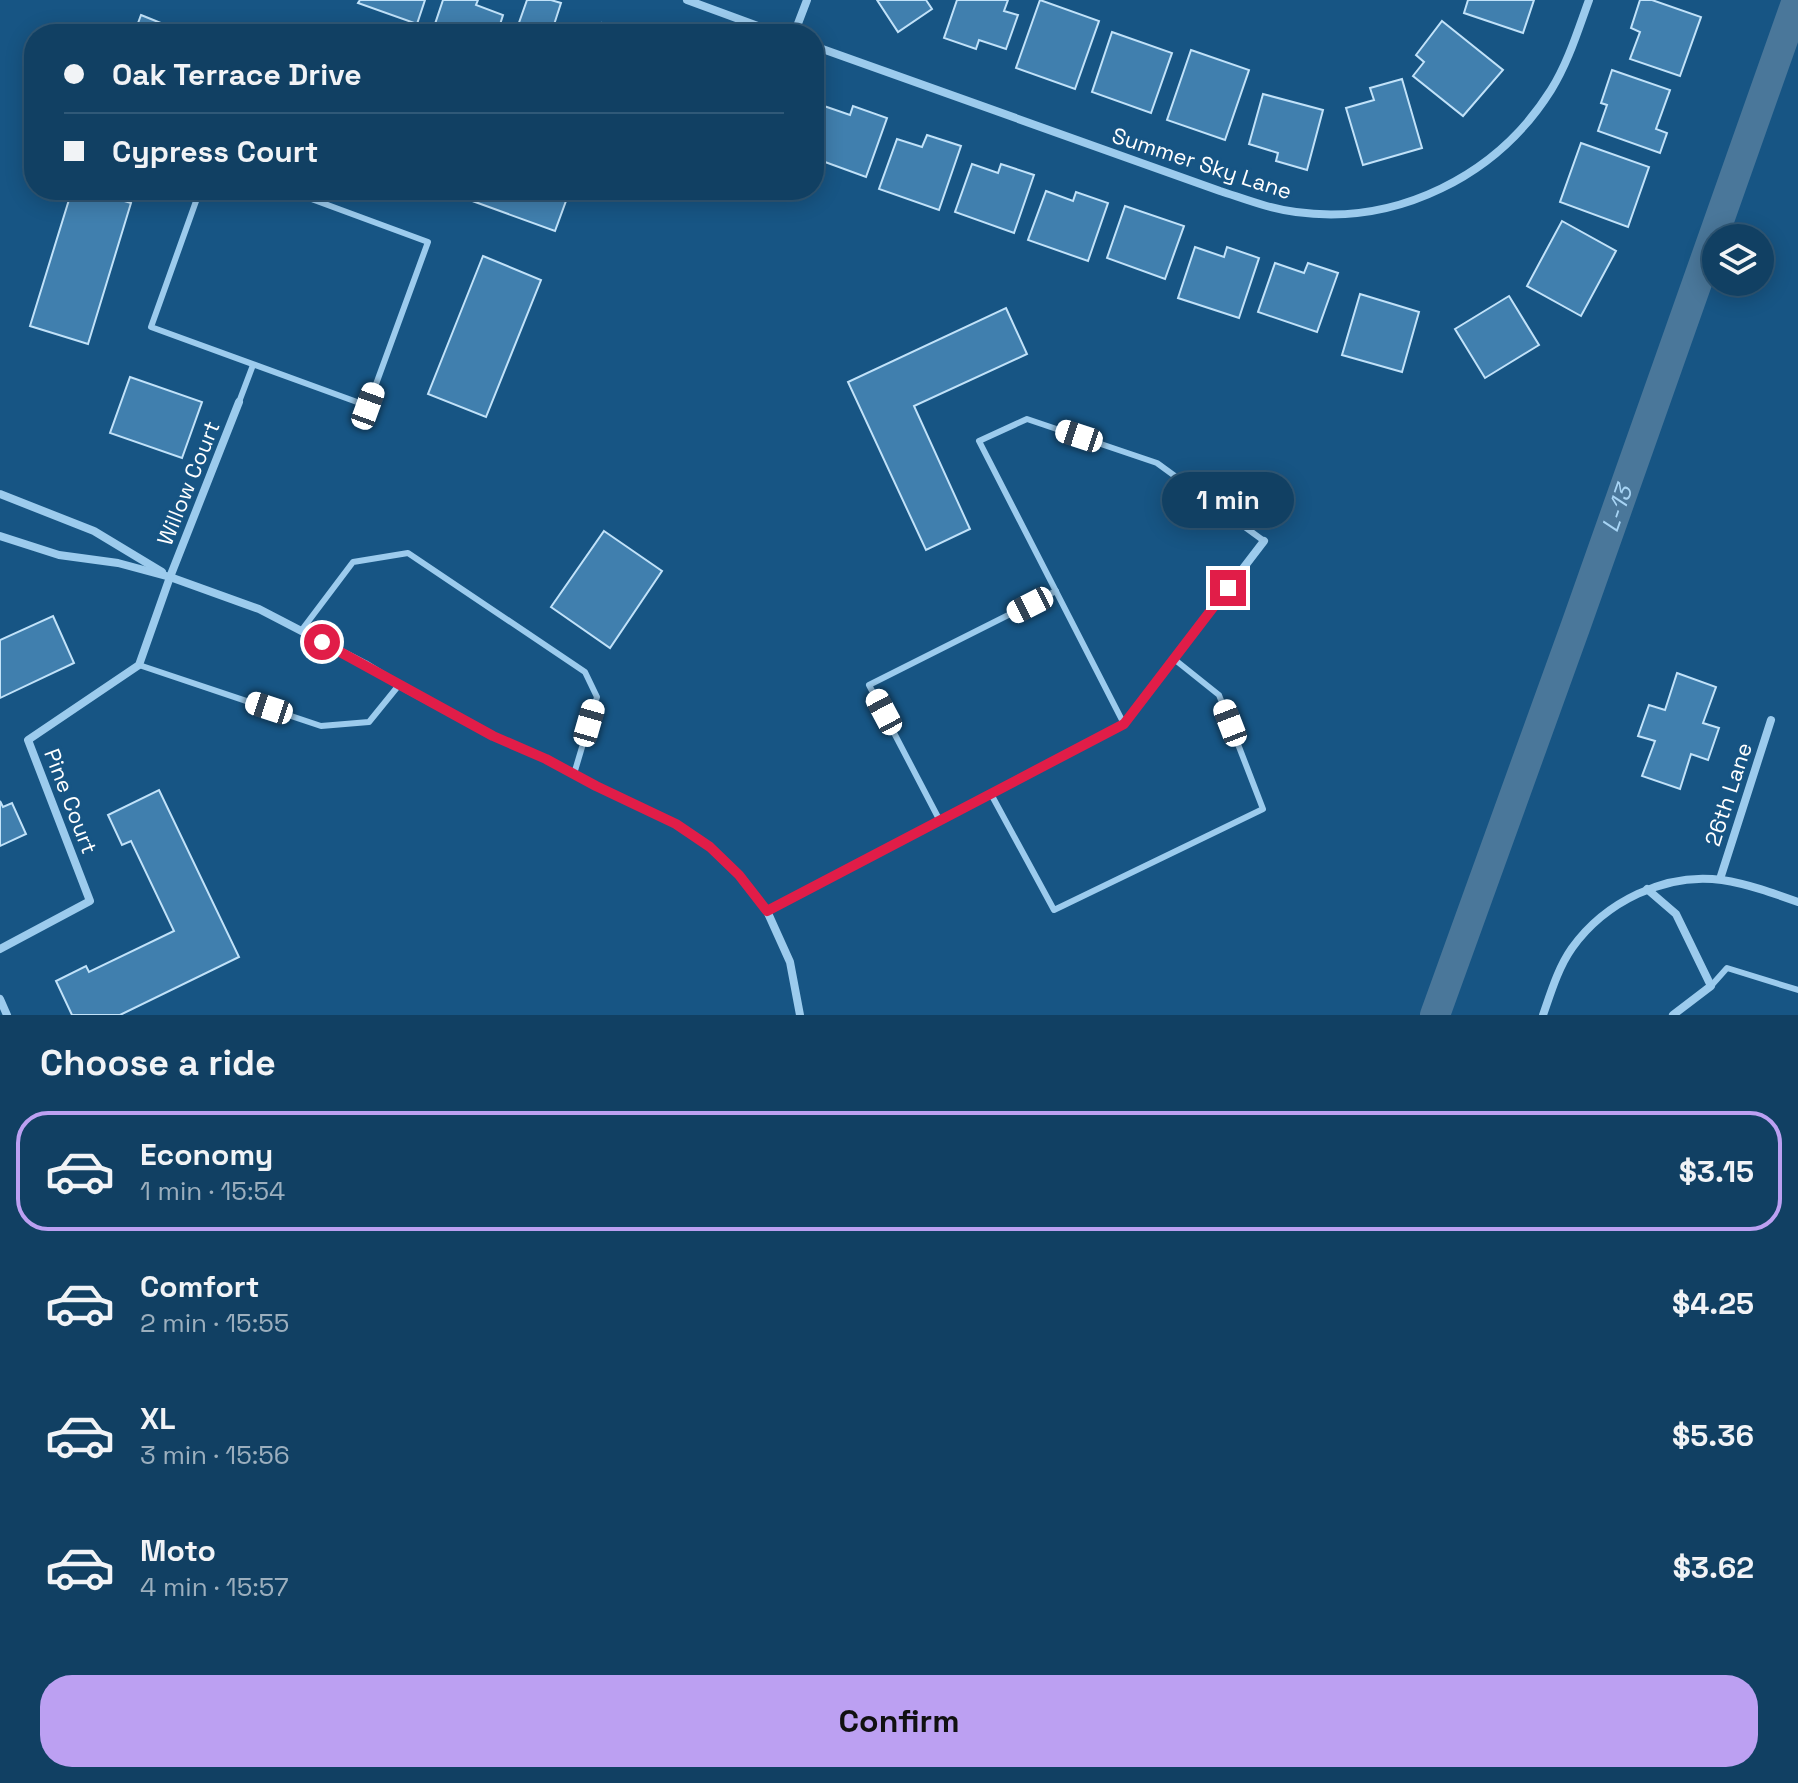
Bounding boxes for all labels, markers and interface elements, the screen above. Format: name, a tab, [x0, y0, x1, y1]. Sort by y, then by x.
text: Oak Terrace Drive	[112, 55, 362, 94]
street label: Summer Sky Lane	[1109, 121, 1295, 205]
text: Cypress Court	[112, 132, 318, 171]
map controls	[1702, 224, 1774, 296]
button: layers	[1702, 224, 1774, 296]
car	[349, 379, 387, 433]
street label: Willow Court	[150, 417, 226, 549]
car	[1052, 417, 1106, 455]
callout: 1 min	[1162, 472, 1294, 528]
water label: L-13	[1594, 478, 1640, 536]
text: 1 min	[1196, 483, 1260, 517]
route end	[1210, 570, 1246, 606]
car	[1003, 583, 1057, 627]
route start	[304, 624, 340, 660]
car	[862, 685, 906, 739]
car	[242, 689, 296, 727]
car	[1210, 696, 1250, 750]
car	[571, 697, 607, 749]
street label: 26th Lane	[1698, 739, 1758, 849]
street label: Pine Court	[38, 744, 104, 858]
text: Choose a ride	[40, 1040, 276, 1086]
icon: car	[44, 1135, 116, 1207]
text: Economy	[140, 1135, 273, 1174]
text: $3.15	[1679, 1152, 1754, 1191]
text: 1 min · 15:54	[140, 1174, 285, 1208]
icon: car	[44, 1267, 116, 1339]
text: Comfort	[140, 1267, 259, 1306]
text: $4.25	[1672, 1284, 1754, 1323]
text: 2 min · 15:55	[140, 1306, 289, 1340]
icon: car	[44, 1399, 116, 1471]
text: XL	[140, 1399, 176, 1438]
text: $5.36	[1672, 1416, 1754, 1455]
text: 3 min · 15:56	[140, 1438, 290, 1472]
icon: car	[44, 1531, 116, 1603]
text: Moto	[140, 1531, 216, 1570]
text: $3.62	[1673, 1548, 1754, 1587]
text: 4 min · 15:57	[140, 1570, 289, 1604]
button: Confirm	[40, 1675, 1758, 1767]

